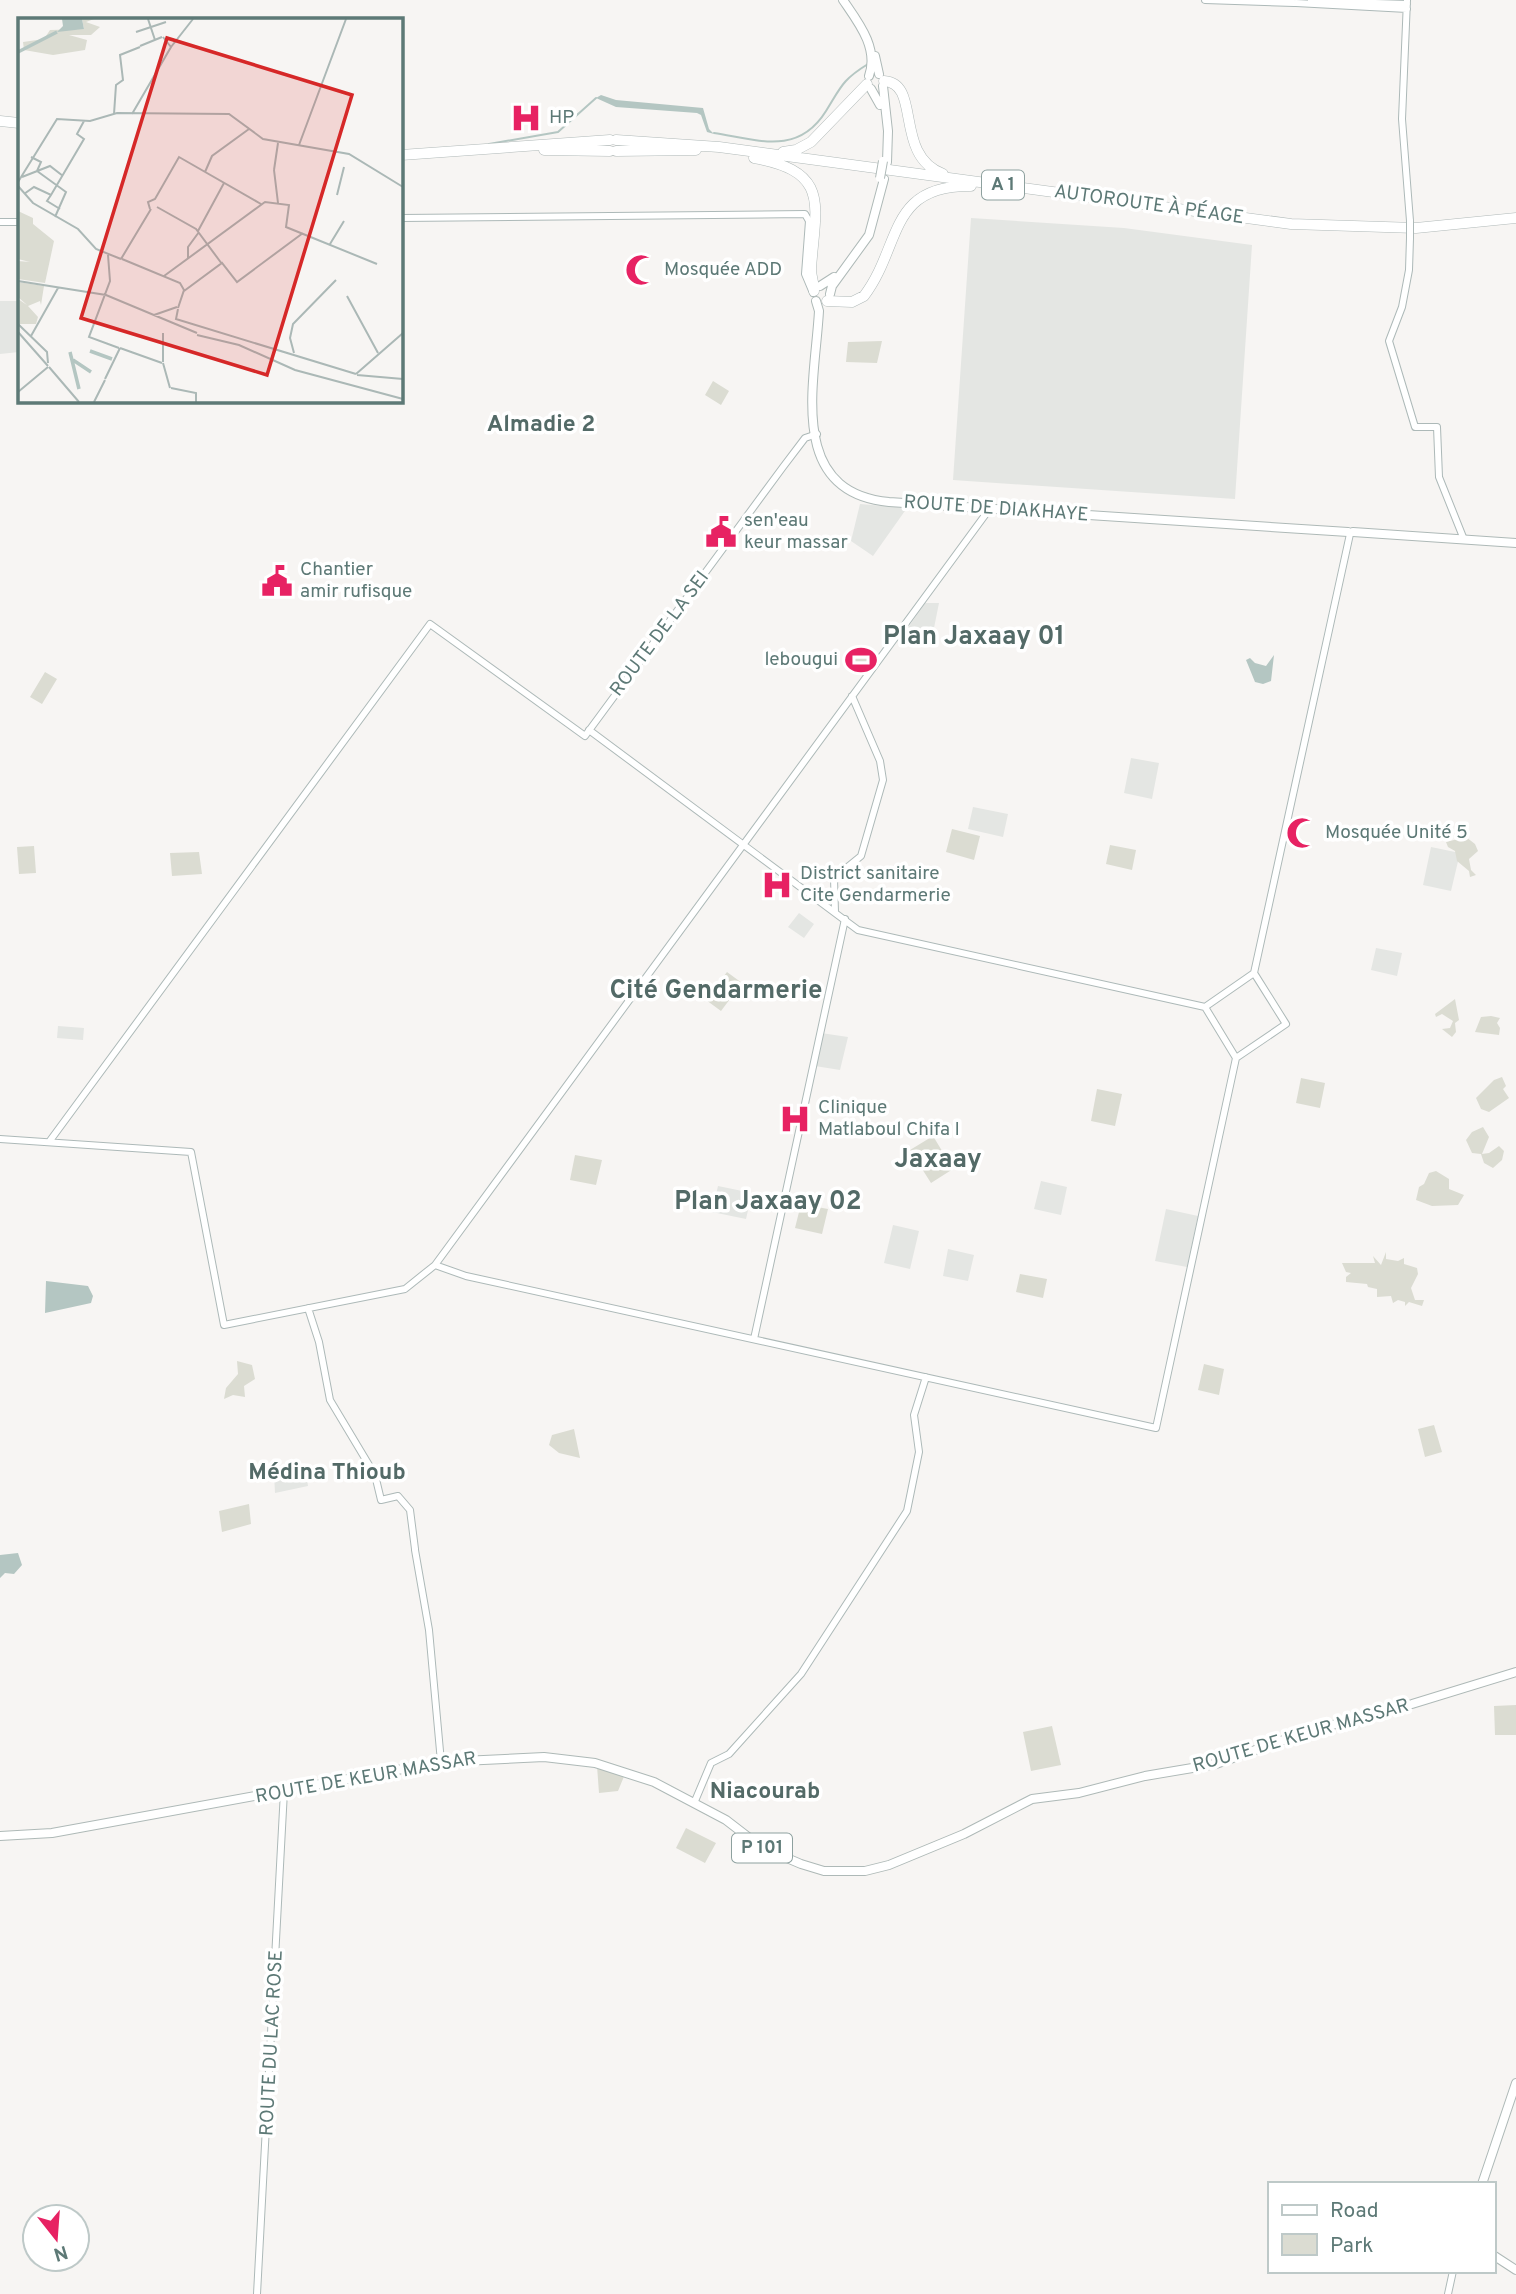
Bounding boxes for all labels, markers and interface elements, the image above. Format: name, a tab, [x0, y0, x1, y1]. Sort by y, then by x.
inset map	[18, 18, 402, 402]
hospital icon: HP	[509, 101, 543, 135]
place label: HP	[549, 106, 574, 130]
road number: A 1	[982, 170, 1024, 200]
street label: AUTOROUTE À PÉAGE	[1053, 179, 1246, 230]
mosque icon: Mosquée ADD	[624, 253, 658, 287]
place label: Mosquée ADD	[664, 258, 782, 282]
district label: Almadie 2	[487, 411, 595, 440]
street label: ROUTE DE DIAKHAYE	[903, 491, 1089, 527]
place label: sen'eau keur massar	[744, 509, 848, 555]
public building icon: sen'eau keur massar	[704, 515, 738, 549]
place label: Chantier amir rufisque	[300, 558, 412, 604]
public building icon: Chantier amir rufisque	[260, 564, 294, 598]
street label: ROUTE DE LA SEI	[605, 567, 715, 701]
district label: Plan Jaxaay 01	[883, 621, 1065, 654]
sports icon: lebougui	[844, 643, 878, 677]
place label: lebougui	[764, 648, 838, 672]
mosque icon: Mosquée Unité 5	[1285, 816, 1319, 850]
place label: Mosquée Unité 5	[1325, 821, 1468, 845]
place label: District sanitaire Cite Gendarmerie	[800, 862, 951, 908]
hospital icon: District sanitaire Cite Gendarmerie	[760, 868, 794, 902]
district label: Cité Gendarmerie	[610, 975, 822, 1008]
place label: Clinique Matlaboul Chifa I	[818, 1096, 960, 1142]
hospital icon: Clinique Matlaboul Chifa I	[778, 1102, 812, 1136]
district label: Jaxaay	[894, 1144, 982, 1177]
district label: Plan Jaxaay 02	[674, 1186, 862, 1219]
district label: Médina Thioub	[248, 1459, 406, 1488]
street label: ROUTE DE KEUR MASSAR	[1190, 1694, 1412, 1778]
street label: ROUTE DE KEUR MASSAR	[254, 1747, 478, 1809]
district label: Niacourab	[710, 1778, 820, 1807]
road number: P 101	[732, 1834, 792, 1862]
street label: ROUTE DU LAC ROSE	[255, 1949, 289, 2137]
legend	[1268, 2182, 1495, 2273]
text: Road	[1330, 2198, 1379, 2225]
north arrow	[21, 2203, 91, 2273]
text: Park	[1330, 2233, 1373, 2260]
text: N	[50, 2239, 70, 2266]

